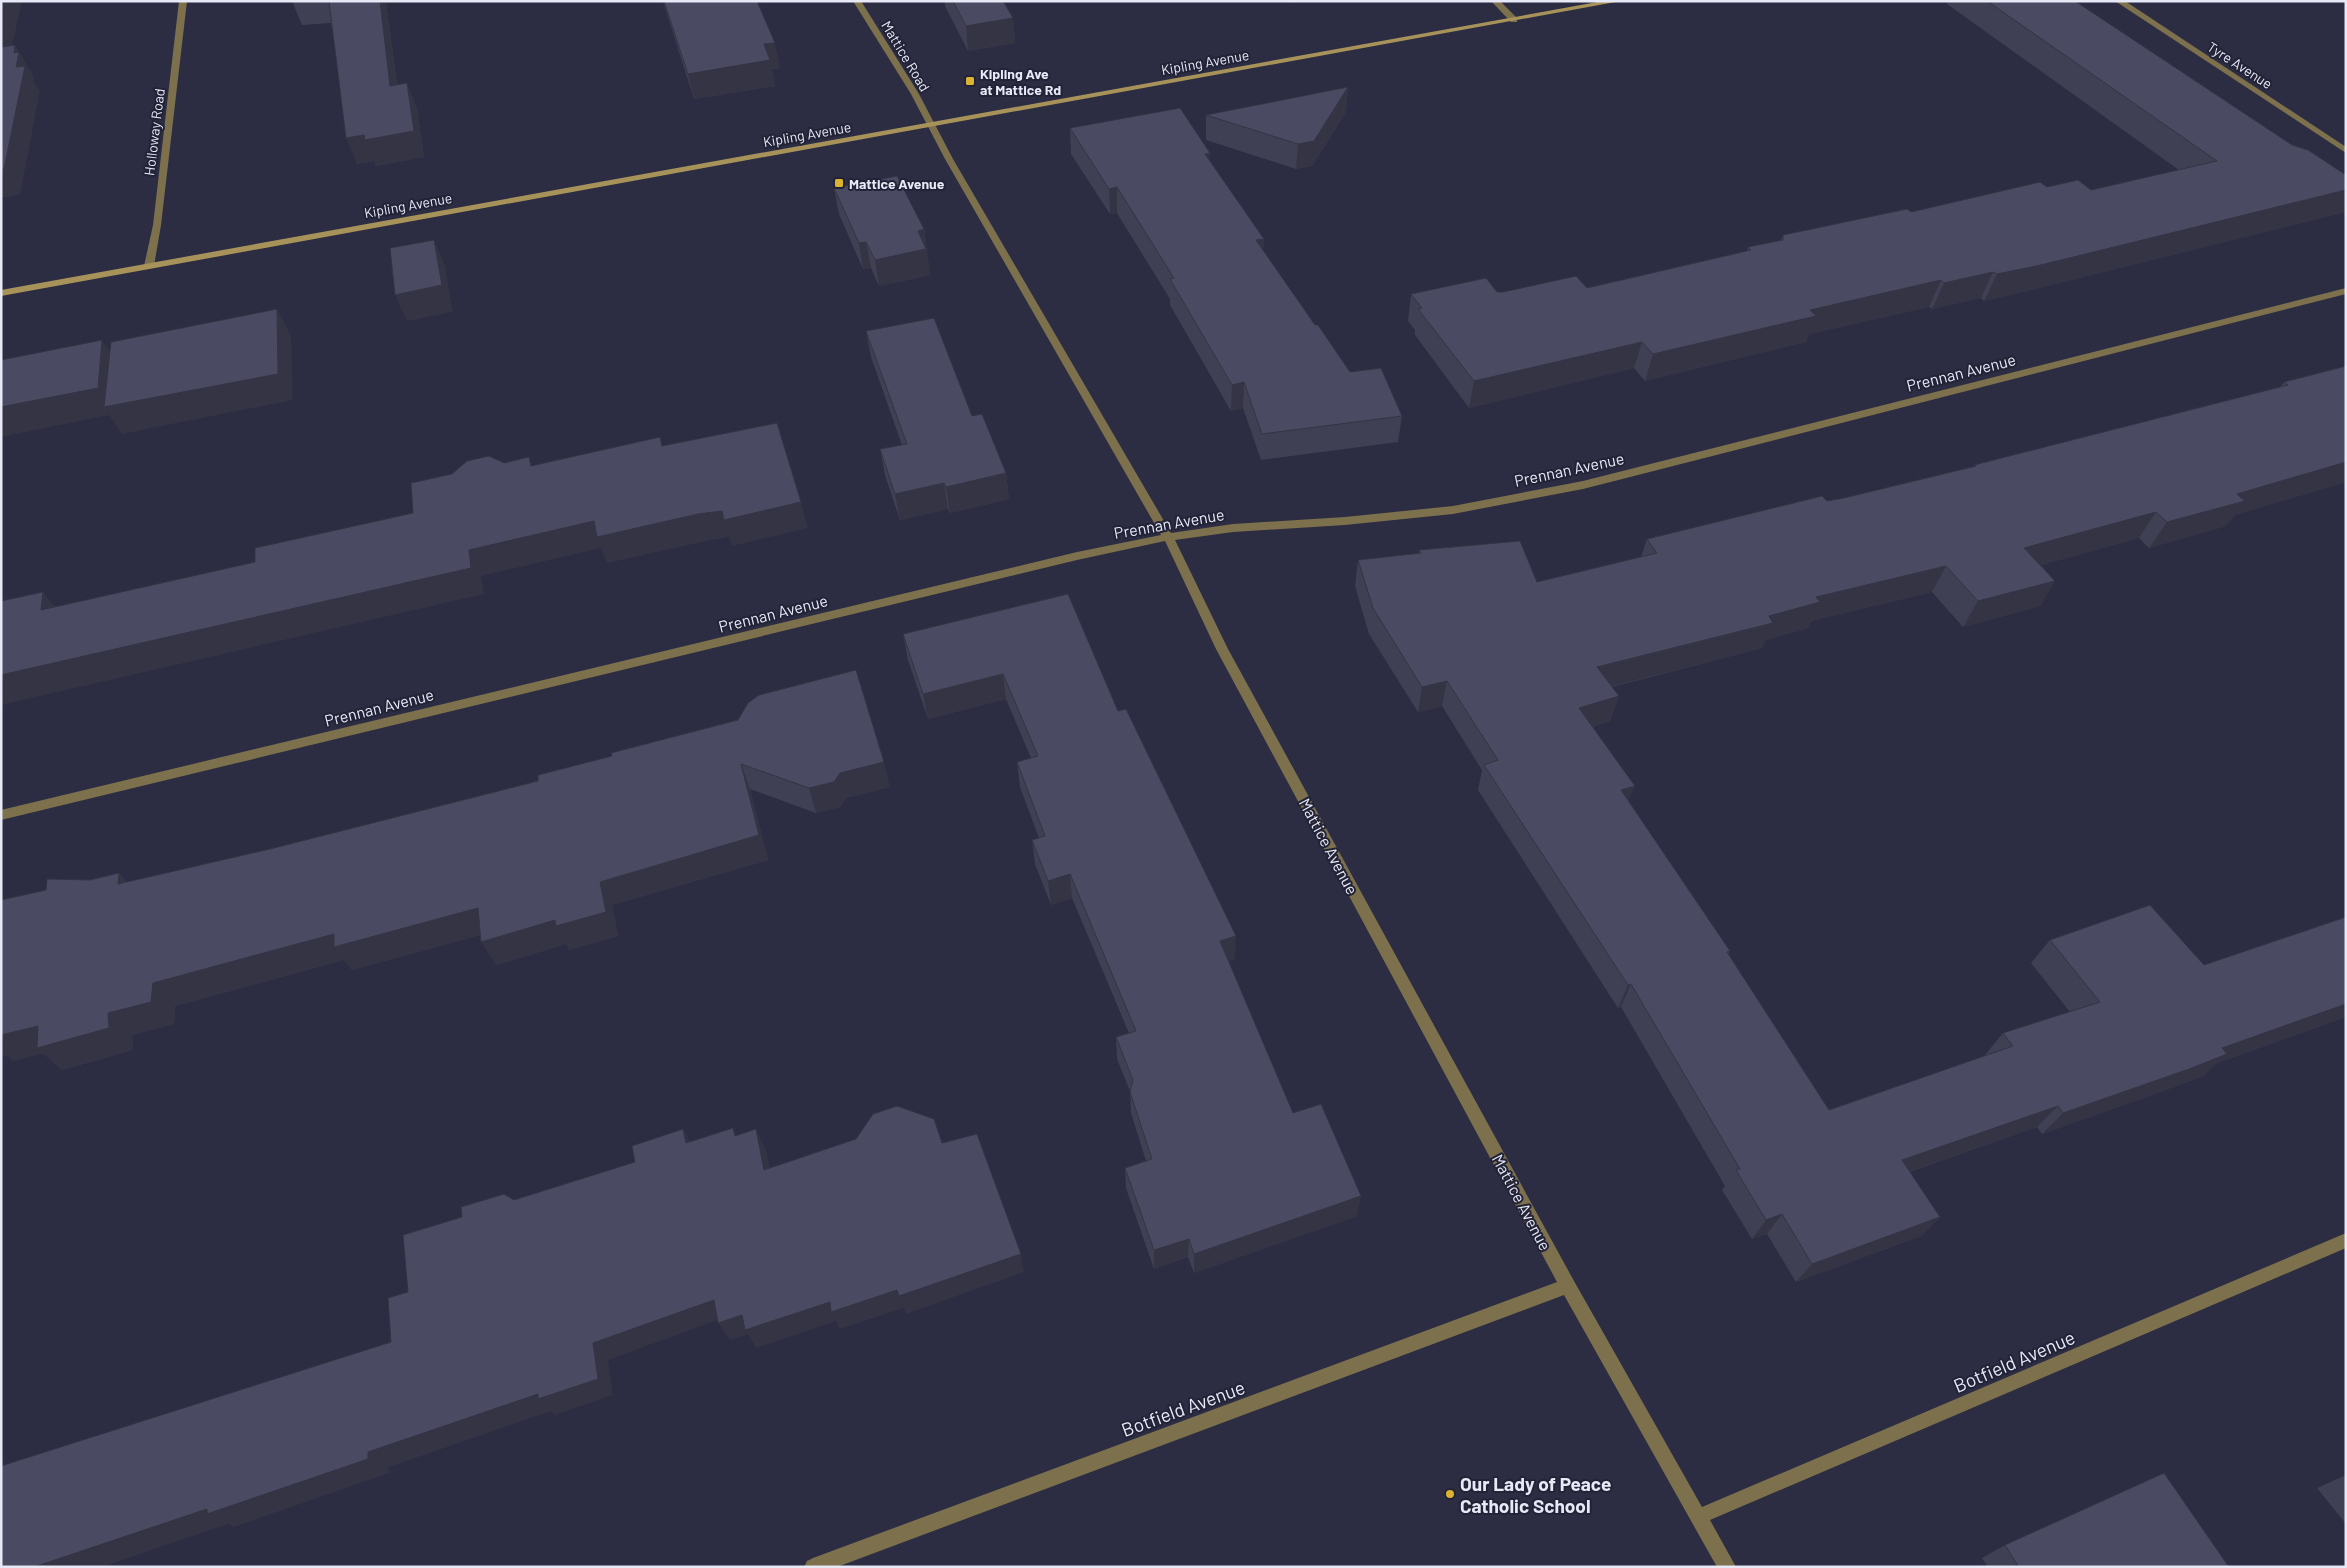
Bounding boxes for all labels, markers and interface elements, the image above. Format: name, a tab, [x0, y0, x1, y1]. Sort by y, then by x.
street label: Mattice Road	[878, 18, 934, 94]
street label: Tyre Avenue	[2204, 38, 2276, 92]
street label: Kipling Avenue	[1160, 46, 1250, 78]
place label: Kipling Ave at Mattice Rd	[980, 65, 1061, 98]
marker: Kipling Ave at Mattice Rd	[964, 75, 976, 87]
street label: Holloway Road	[140, 87, 168, 177]
street label: Kipling Avenue	[762, 118, 852, 150]
place label: Mattice Avenue	[849, 175, 945, 192]
marker: Mattice Avenue	[833, 177, 845, 189]
street label: Kipling Avenue	[363, 189, 453, 221]
street label: Prennan Avenue	[1904, 349, 2018, 395]
street label: Prennan Avenue	[1512, 448, 1626, 490]
street label: Prennan Avenue	[1112, 504, 1226, 542]
street label: Prennan Avenue	[716, 590, 830, 636]
street label: Prennan Avenue	[322, 684, 436, 730]
street label: Mattice Avenue	[1296, 795, 1362, 897]
street label: Mattice Avenue	[1489, 1151, 1555, 1253]
street label: Botfield Avenue	[1950, 1325, 2078, 1397]
street label: Botfield Avenue	[1118, 1375, 1248, 1441]
place label: Our Lady of Peace Catholic School	[1460, 1472, 1611, 1517]
marker: Our Lady of Peace Catholic School	[1444, 1488, 1456, 1500]

